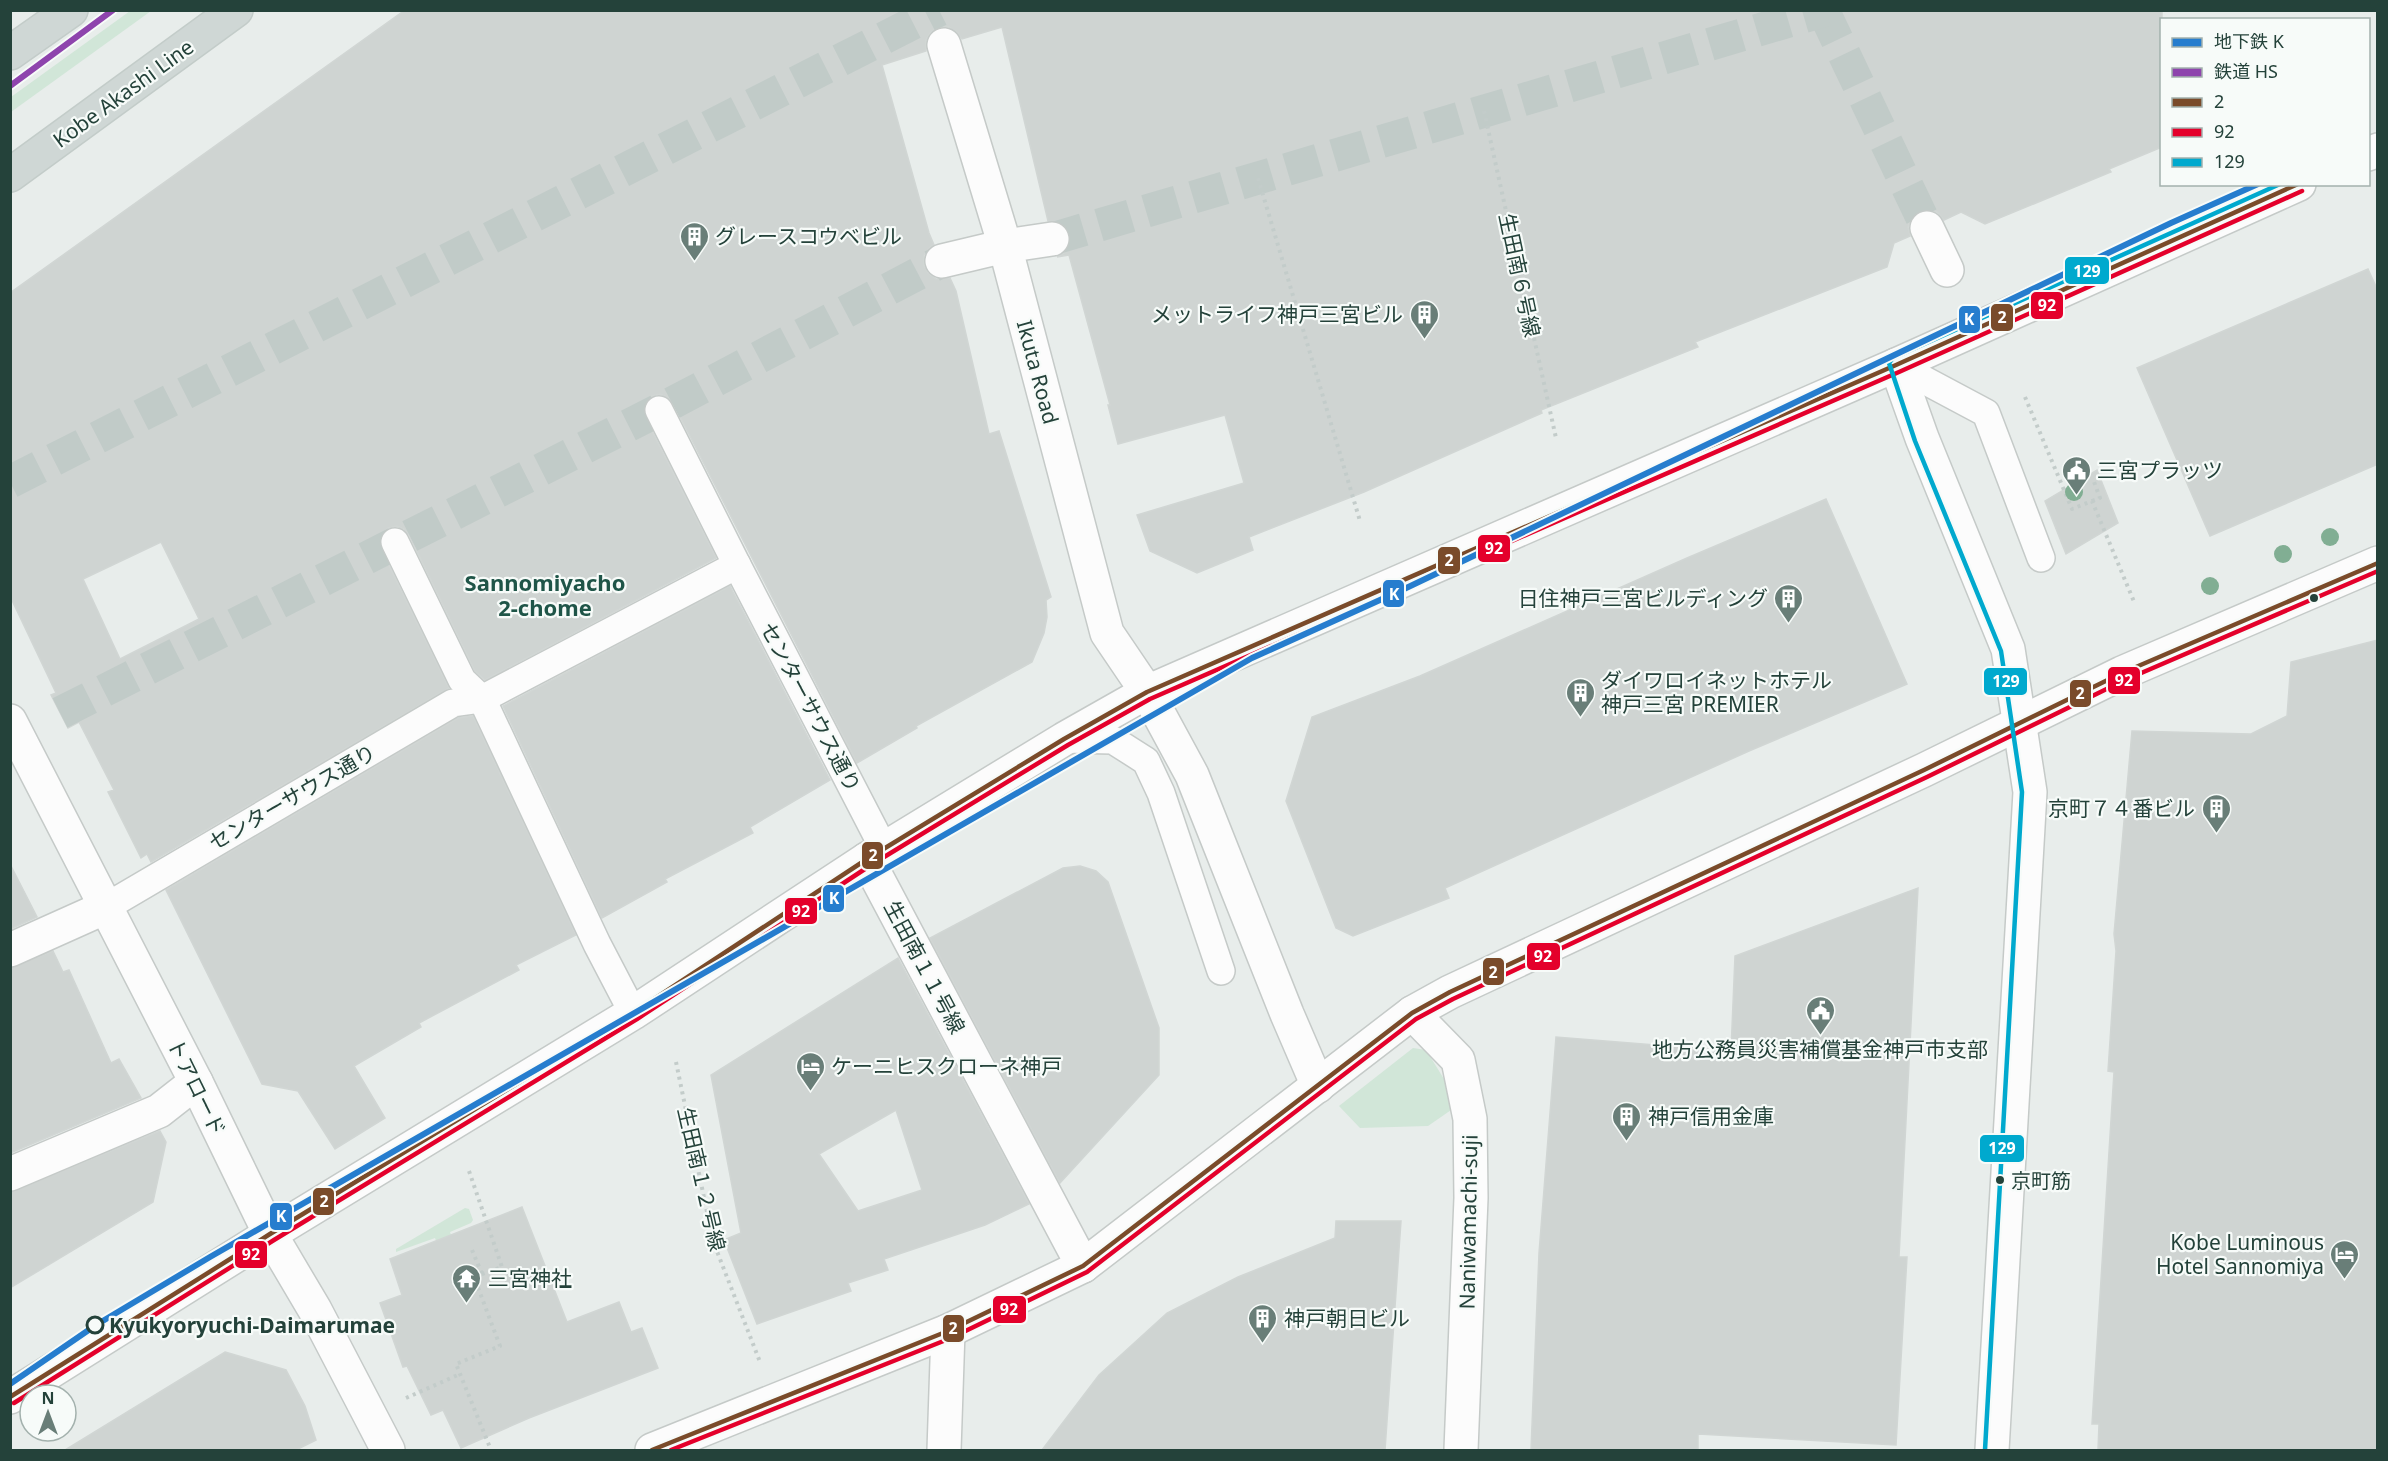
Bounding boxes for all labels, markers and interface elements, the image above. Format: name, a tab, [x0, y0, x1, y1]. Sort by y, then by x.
legend	[2160, 18, 2370, 186]
text: 地下鉄 K	[2214, 29, 2285, 53]
street label: Kobe Akashi Line	[47, 32, 199, 154]
text: 鉄道 HS	[2214, 59, 2278, 83]
text: 2	[2214, 89, 2224, 113]
text: 92	[2214, 119, 2235, 143]
text: 129	[2214, 149, 2245, 173]
street label: 生田南６号線	[1493, 210, 1547, 340]
building icon: グレースコウベビル	[678, 220, 710, 262]
place label: グレースコウベビル	[715, 222, 902, 250]
line badge: 129	[2064, 256, 2110, 285]
text: 129	[2073, 260, 2101, 282]
line badge: 92	[2030, 291, 2064, 320]
text: 92	[2038, 294, 2056, 316]
building icon: メットライフ神戸三宮ビル	[1408, 298, 1440, 340]
place label: メットライフ神戸三宮ビル	[1151, 300, 1403, 328]
line badge: 2	[1990, 303, 2014, 332]
line badge: K	[1958, 305, 1981, 334]
text: 2	[1997, 306, 2007, 328]
text: K	[1964, 308, 1975, 330]
street label: Ikuta Road	[1011, 317, 1065, 427]
public building icon: 三宮プラッツ	[2060, 454, 2092, 496]
place label: 三宮プラッツ	[2097, 456, 2223, 484]
line badge: 92	[1477, 534, 1511, 563]
text: 92	[1485, 537, 1503, 559]
line badge: 2	[1437, 546, 1461, 575]
text: 2	[1444, 549, 1454, 571]
district label: Sannomiyacho 2-chome	[465, 567, 625, 622]
line badge: K	[1382, 579, 1405, 608]
building icon: 日住神戸三宮ビルディング	[1773, 582, 1805, 624]
text: K	[1389, 583, 1400, 605]
place label: 日住神戸三宮ビルディング	[1517, 584, 1768, 612]
unlabelled marker	[2308, 592, 2320, 604]
street label: センターサウス通り	[754, 617, 868, 797]
place label: ダイワロイネットホテル 神戸三宮 PREMIER	[1601, 666, 1832, 718]
line badge: 92	[2107, 666, 2141, 695]
line badge: 129	[1983, 667, 2028, 696]
text: 92	[2115, 669, 2133, 691]
text: 129	[1992, 670, 2020, 692]
building icon: ダイワロイネットホテル 神戸三宮 PREMIER	[1564, 676, 1596, 718]
line badge: 2	[2069, 679, 2092, 708]
text: 2	[2075, 682, 2085, 704]
street label: センターサウス通り	[203, 738, 381, 856]
building icon: 京町７４番ビル	[2200, 792, 2232, 834]
place label: 京町７４番ビル	[2048, 794, 2195, 822]
line badge: 2	[861, 841, 884, 870]
text: 2	[868, 844, 878, 866]
line badge: K	[822, 884, 845, 913]
text: K	[829, 887, 840, 909]
street label: 生田南１１号線	[878, 896, 972, 1038]
line badge: 92	[784, 897, 818, 925]
text: 92	[792, 900, 810, 922]
line badge: 92	[1526, 942, 1561, 971]
text: 92	[1534, 945, 1552, 967]
line badge: 2	[1482, 957, 1505, 986]
text: 2	[1488, 961, 1498, 983]
public building icon: 地方公務員災害補償基金神戸市支部	[1804, 994, 1836, 1036]
street label: トアロード	[161, 1034, 233, 1140]
place label: 地方公務員災害補償基金神戸市支部	[1652, 1035, 1988, 1063]
hotel icon: ケーニヒスクローネ神戸	[794, 1050, 826, 1092]
place label: ケーニヒスクローネ神戸	[831, 1052, 1062, 1080]
building icon: 神戸信用金庫	[1611, 1100, 1643, 1142]
place label: 神戸信用金庫	[1648, 1102, 1774, 1130]
street label: 生田南１２号線	[672, 1104, 732, 1254]
street label: Naniwamachi-suji	[1452, 1134, 1484, 1310]
line badge: 129	[1979, 1134, 2025, 1163]
text: 129	[1988, 1137, 2016, 1159]
place label: 京町筋	[2011, 1167, 2071, 1194]
marker: 京町筋	[1994, 1174, 2006, 1186]
line badge: 2	[312, 1187, 335, 1216]
text: 2	[319, 1190, 329, 1212]
line badge: K	[269, 1202, 293, 1231]
text: K	[276, 1205, 287, 1227]
place label: Kobe Luminous Hotel Sannomiya	[2156, 1228, 2324, 1280]
hotel icon: Kobe Luminous Hotel Sannomiya	[2329, 1238, 2361, 1280]
line badge: 92	[234, 1240, 268, 1269]
text: 92	[242, 1243, 260, 1265]
temple icon: 三宮神社	[451, 1262, 483, 1304]
place label: 三宮神社	[488, 1264, 572, 1292]
line badge: 92	[992, 1295, 1027, 1324]
text: 92	[1000, 1298, 1018, 1320]
building icon: 神戸朝日ビル	[1247, 1302, 1279, 1344]
place label: 神戸朝日ビル	[1284, 1304, 1410, 1332]
place label: Kyukyoryuchi-Daimarumae	[109, 1311, 395, 1339]
line badge: 2	[942, 1314, 965, 1343]
marker: Kyukyoryuchi-Daimarumae	[86, 1316, 104, 1334]
text: 2	[948, 1317, 958, 1339]
north arrow	[18, 1383, 78, 1443]
text: N	[41, 1387, 55, 1409]

